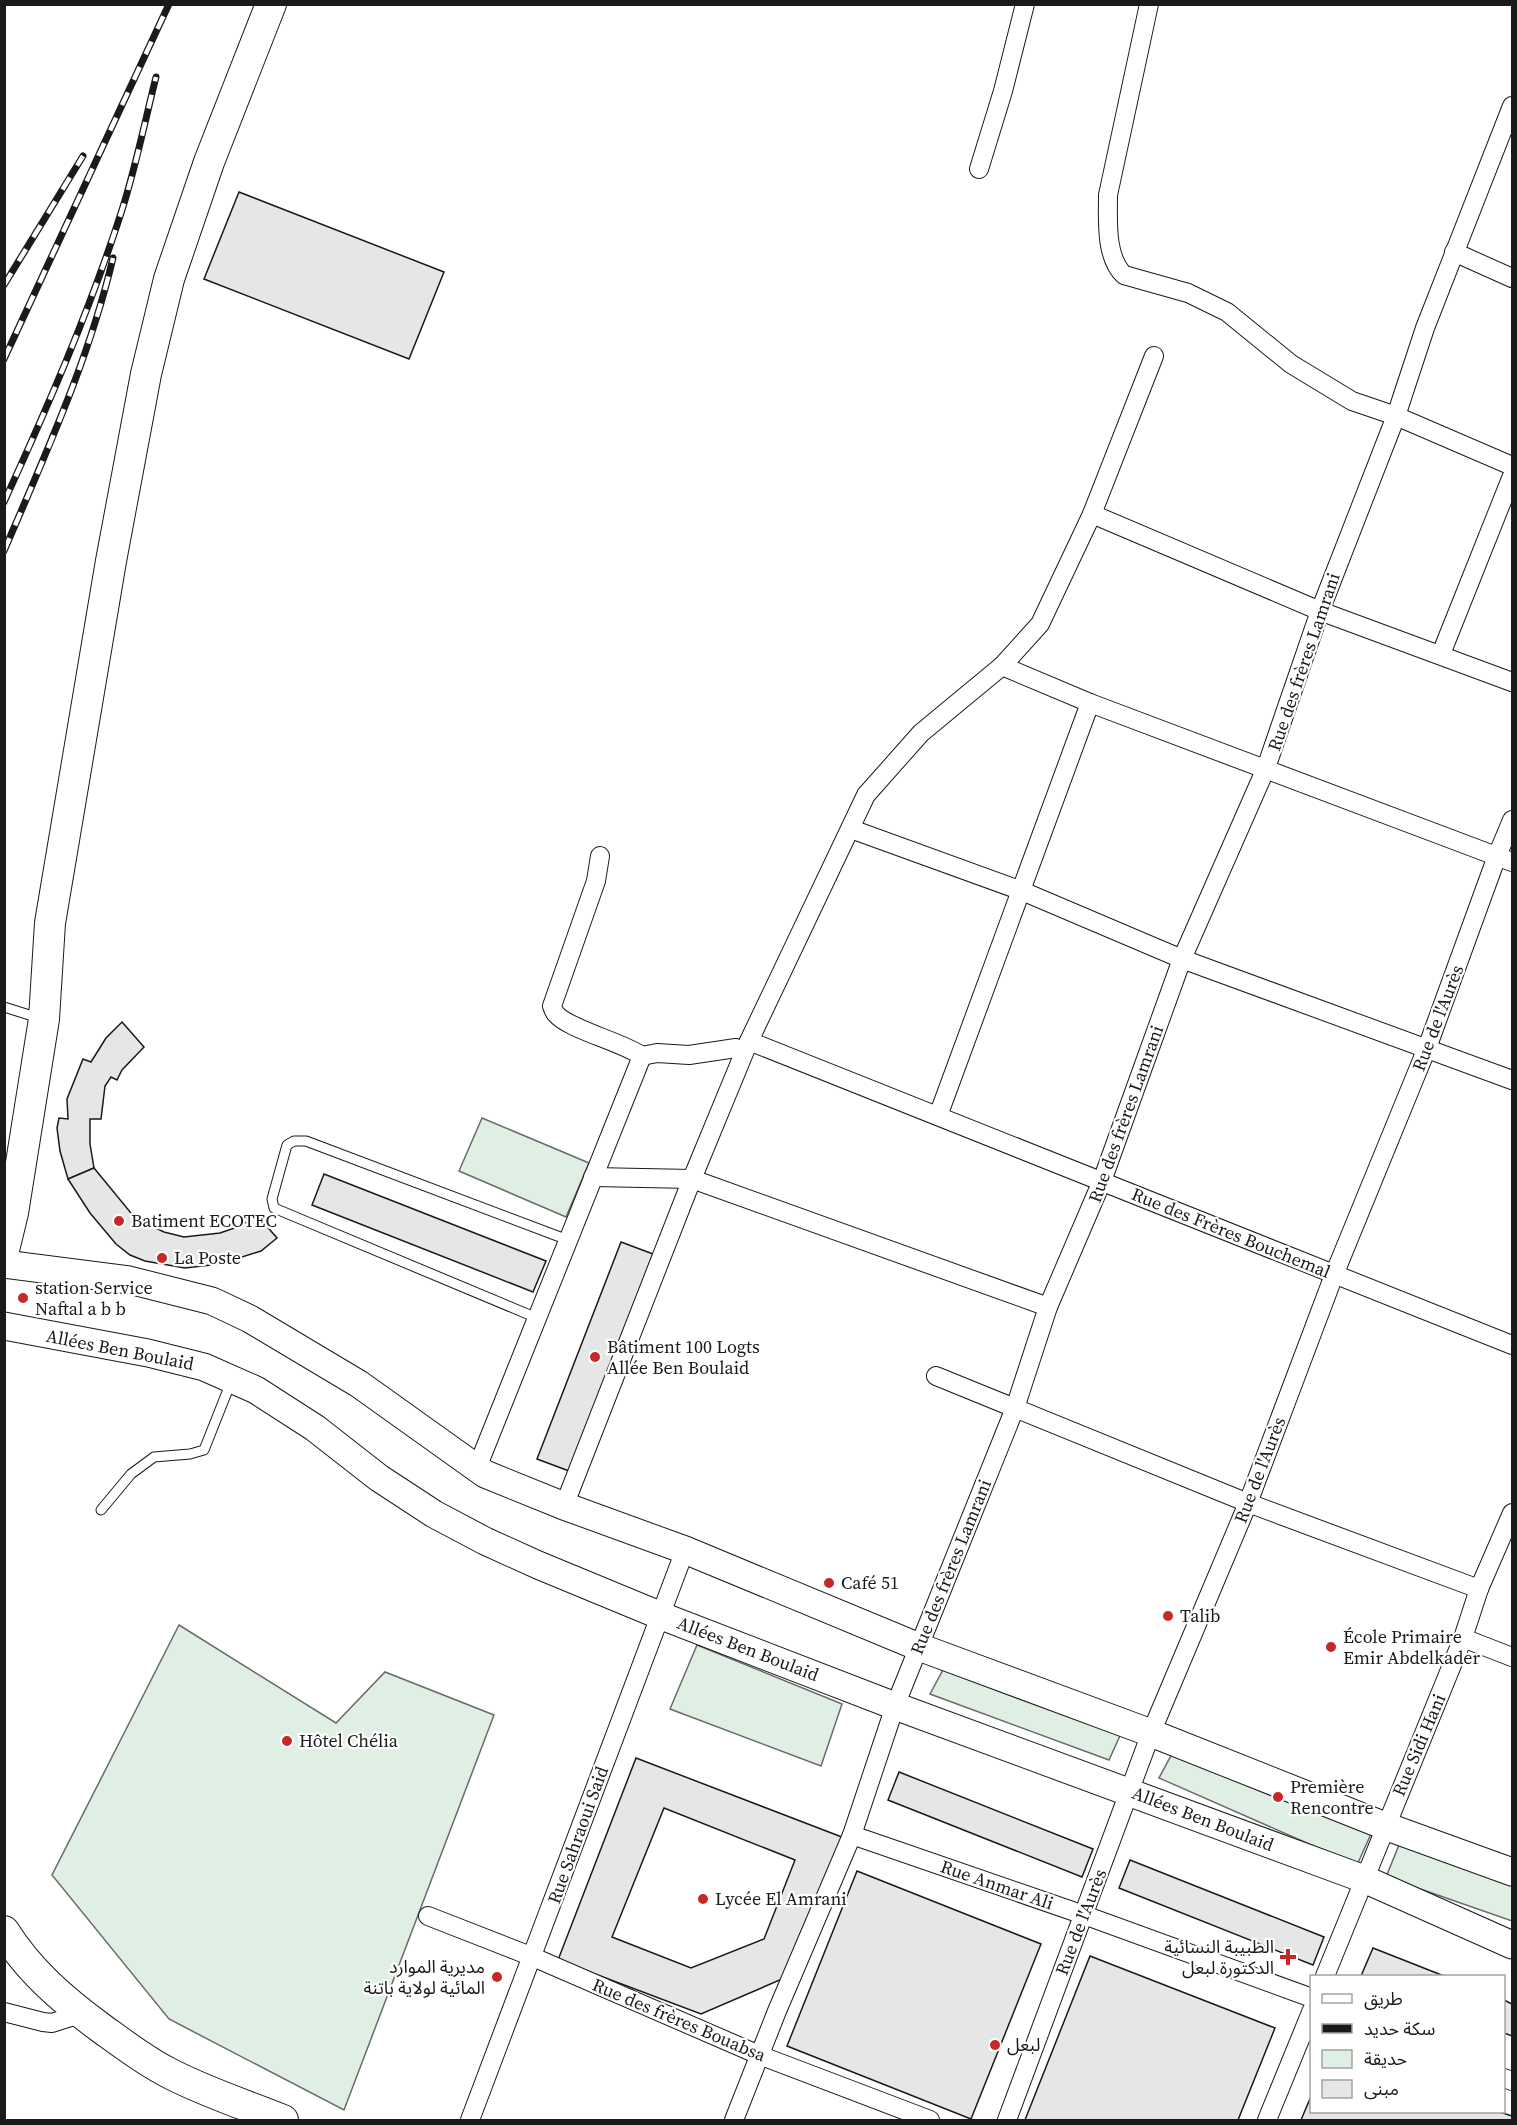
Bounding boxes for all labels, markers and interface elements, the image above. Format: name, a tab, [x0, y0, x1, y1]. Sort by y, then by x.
street label: Rue des frères Lamrani	[1261, 569, 1346, 754]
street label: Rue de l'Aurès	[1406, 961, 1469, 1075]
street label: Rue des frères Lamrani	[1082, 1022, 1169, 1206]
street label: Rue des Frères Bouchemal	[1128, 1181, 1334, 1284]
place label: Batiment ECOTEC	[131, 1208, 277, 1233]
marker: Batiment ECOTEC	[112, 1214, 126, 1228]
place label: La Poste	[174, 1245, 241, 1270]
marker: La Poste	[155, 1251, 169, 1265]
place label: station Service Naftal a b b	[35, 1275, 153, 1321]
marker: station Service Naftal a b b	[16, 1291, 30, 1305]
street label: Allées Ben Boulaid	[44, 1323, 196, 1376]
place label: Bâtiment 100 Logts Allée Ben Boulaid	[607, 1334, 760, 1380]
marker: Bâtiment 100 Logts Allée Ben Boulaid	[588, 1350, 602, 1364]
street label: Rue de l'Aurès	[1228, 1413, 1291, 1527]
street label: Rue des frères Lamrani	[904, 1475, 997, 1658]
place label: Café 51	[841, 1570, 899, 1595]
marker: Café 51	[822, 1576, 836, 1590]
place label: Talib	[1180, 1603, 1220, 1628]
marker: Talib	[1161, 1609, 1175, 1623]
street label: Allées Ben Boulaid	[674, 1610, 823, 1687]
place label: École Primaire Emir Abdelkader	[1343, 1624, 1481, 1670]
marker: École Primaire Emir Abdelkader	[1324, 1640, 1338, 1654]
street label: Rue Sidi Hani	[1386, 1690, 1451, 1800]
place label: Hôtel Chélia	[299, 1728, 399, 1753]
marker: Hôtel Chélia	[280, 1734, 294, 1748]
street label: Rue Sahraoui Said	[541, 1763, 614, 1907]
place label: Première Rencontre	[1290, 1774, 1374, 1820]
street label: Allées Ben Boulaid	[1129, 1780, 1278, 1857]
marker: Première Rencontre	[1271, 1790, 1285, 1804]
street label: Rue Anmar Ali	[937, 1854, 1057, 1916]
street label: Rue de l'Aurès	[1049, 1865, 1112, 1979]
place label: Lycée El Amrani	[715, 1886, 847, 1911]
marker: Lycée El Amrani	[696, 1892, 710, 1906]
place label: الطبيبة النسائية الدكتورة لبعل	[1164, 1934, 1274, 1980]
marker: الطبيبة النسائية الدكتورة لبعل	[1279, 1948, 1297, 1966]
place label: مديرية الموارد المائية لولاية باتنة	[364, 1954, 485, 2000]
marker: مديرية الموارد المائية لولاية باتنة	[490, 1970, 504, 1984]
street label: Rue des frères Bouabsa	[589, 1972, 771, 2068]
legend	[1310, 1975, 1505, 2113]
text: طريق	[1364, 1986, 1403, 2011]
text: سكة حديد	[1364, 2016, 1435, 2041]
place label: لبعل	[1007, 2032, 1040, 2057]
marker: لبعل	[988, 2038, 1002, 2052]
text: حديقة	[1364, 2046, 1407, 2071]
text: مبنى	[1364, 2076, 1399, 2101]

